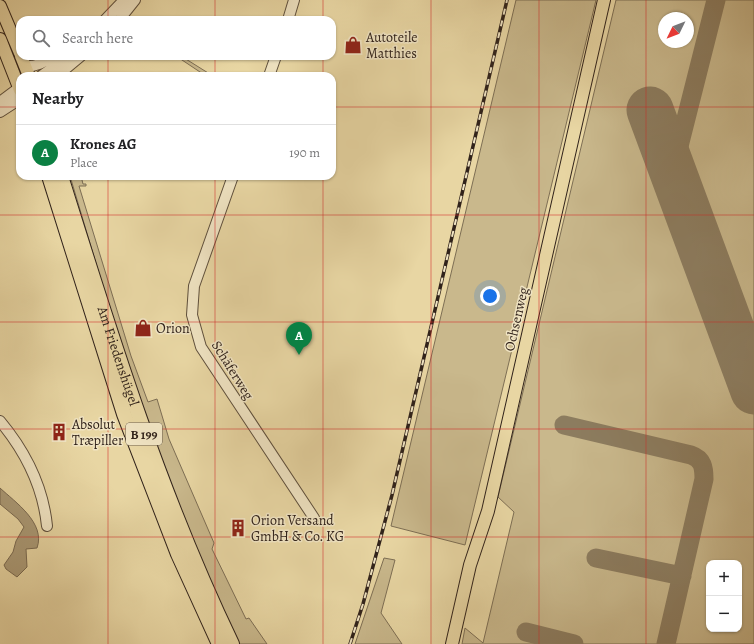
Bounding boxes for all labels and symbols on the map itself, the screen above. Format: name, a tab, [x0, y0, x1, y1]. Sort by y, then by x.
north arrow	[658, 12, 694, 48]
place label: Autoteile Matthies	[365, 28, 418, 63]
shop icon: Autoteile Matthies	[343, 35, 363, 55]
street label: Ochsenweg	[500, 285, 533, 353]
your location	[480, 286, 500, 306]
street label: Am Friedenshügel	[92, 303, 144, 409]
shop icon: Orion	[133, 318, 153, 338]
place label: Orion	[156, 319, 190, 338]
pin: A	[286, 322, 312, 355]
street label: Schäferweg	[207, 337, 258, 403]
place label: Absolut Træpiller	[71, 415, 124, 450]
building icon: Absolut Træpiller	[49, 422, 69, 442]
road number: B 199	[126, 423, 162, 445]
place label: Orion Versand GmbH & Co. KG	[251, 511, 344, 546]
building icon: Orion Versand GmbH & Co. KG	[228, 518, 248, 538]

